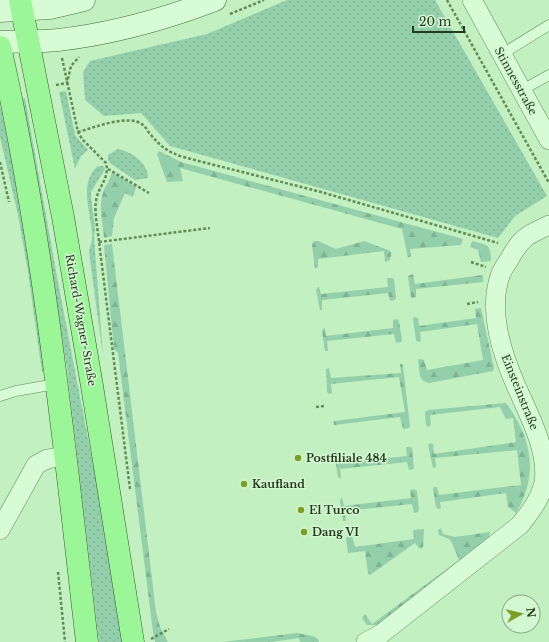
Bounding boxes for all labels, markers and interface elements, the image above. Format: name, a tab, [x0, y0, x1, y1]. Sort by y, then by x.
scale bar	[413, 8, 464, 34]
text: 20 m	[419, 14, 451, 29]
street label: Stinnesstraße	[492, 44, 540, 118]
street label: Richard-Wagner-Straße	[62, 253, 100, 387]
street label: Einsteinstraße	[498, 352, 542, 432]
place label: Postfiliale 484	[306, 451, 387, 465]
marker: Postfiliale 484	[293, 453, 303, 463]
place label: Kaufland	[252, 477, 305, 491]
marker: Kaufland	[239, 479, 249, 489]
place label: El Turco	[309, 503, 359, 517]
marker: El Turco	[296, 505, 306, 515]
place label: Dang VI	[312, 525, 359, 539]
marker: Dang VI	[299, 527, 309, 537]
north arrow	[501, 594, 541, 634]
text: N	[523, 607, 539, 619]

